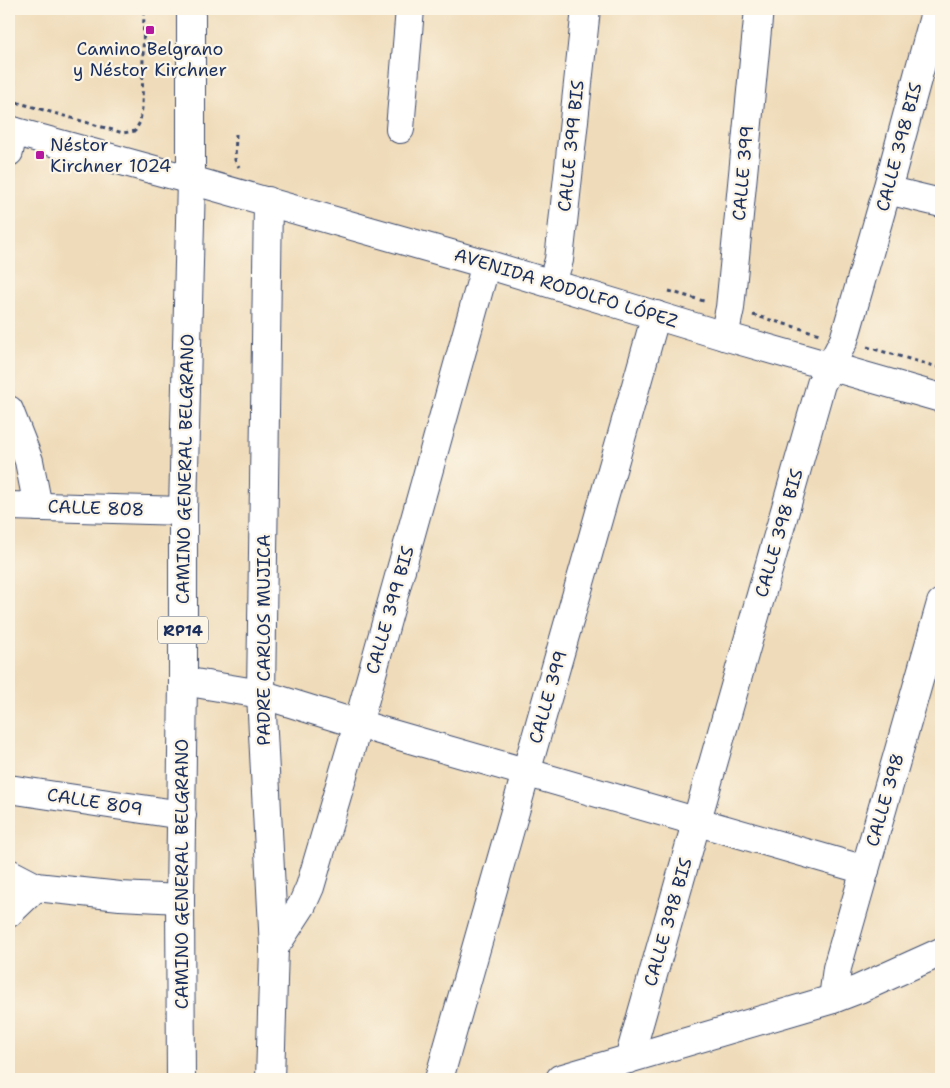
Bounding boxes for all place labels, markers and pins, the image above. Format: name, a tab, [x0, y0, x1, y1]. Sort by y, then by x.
marker: Camino Belgrano y Néstor Kirchner	[144, 24, 156, 36]
place label: Camino Belgrano y Néstor Kirchner	[73, 37, 227, 82]
place label: Néstor Kirchner 1024	[50, 133, 171, 178]
marker: Néstor Kirchner 1024	[34, 149, 46, 161]

